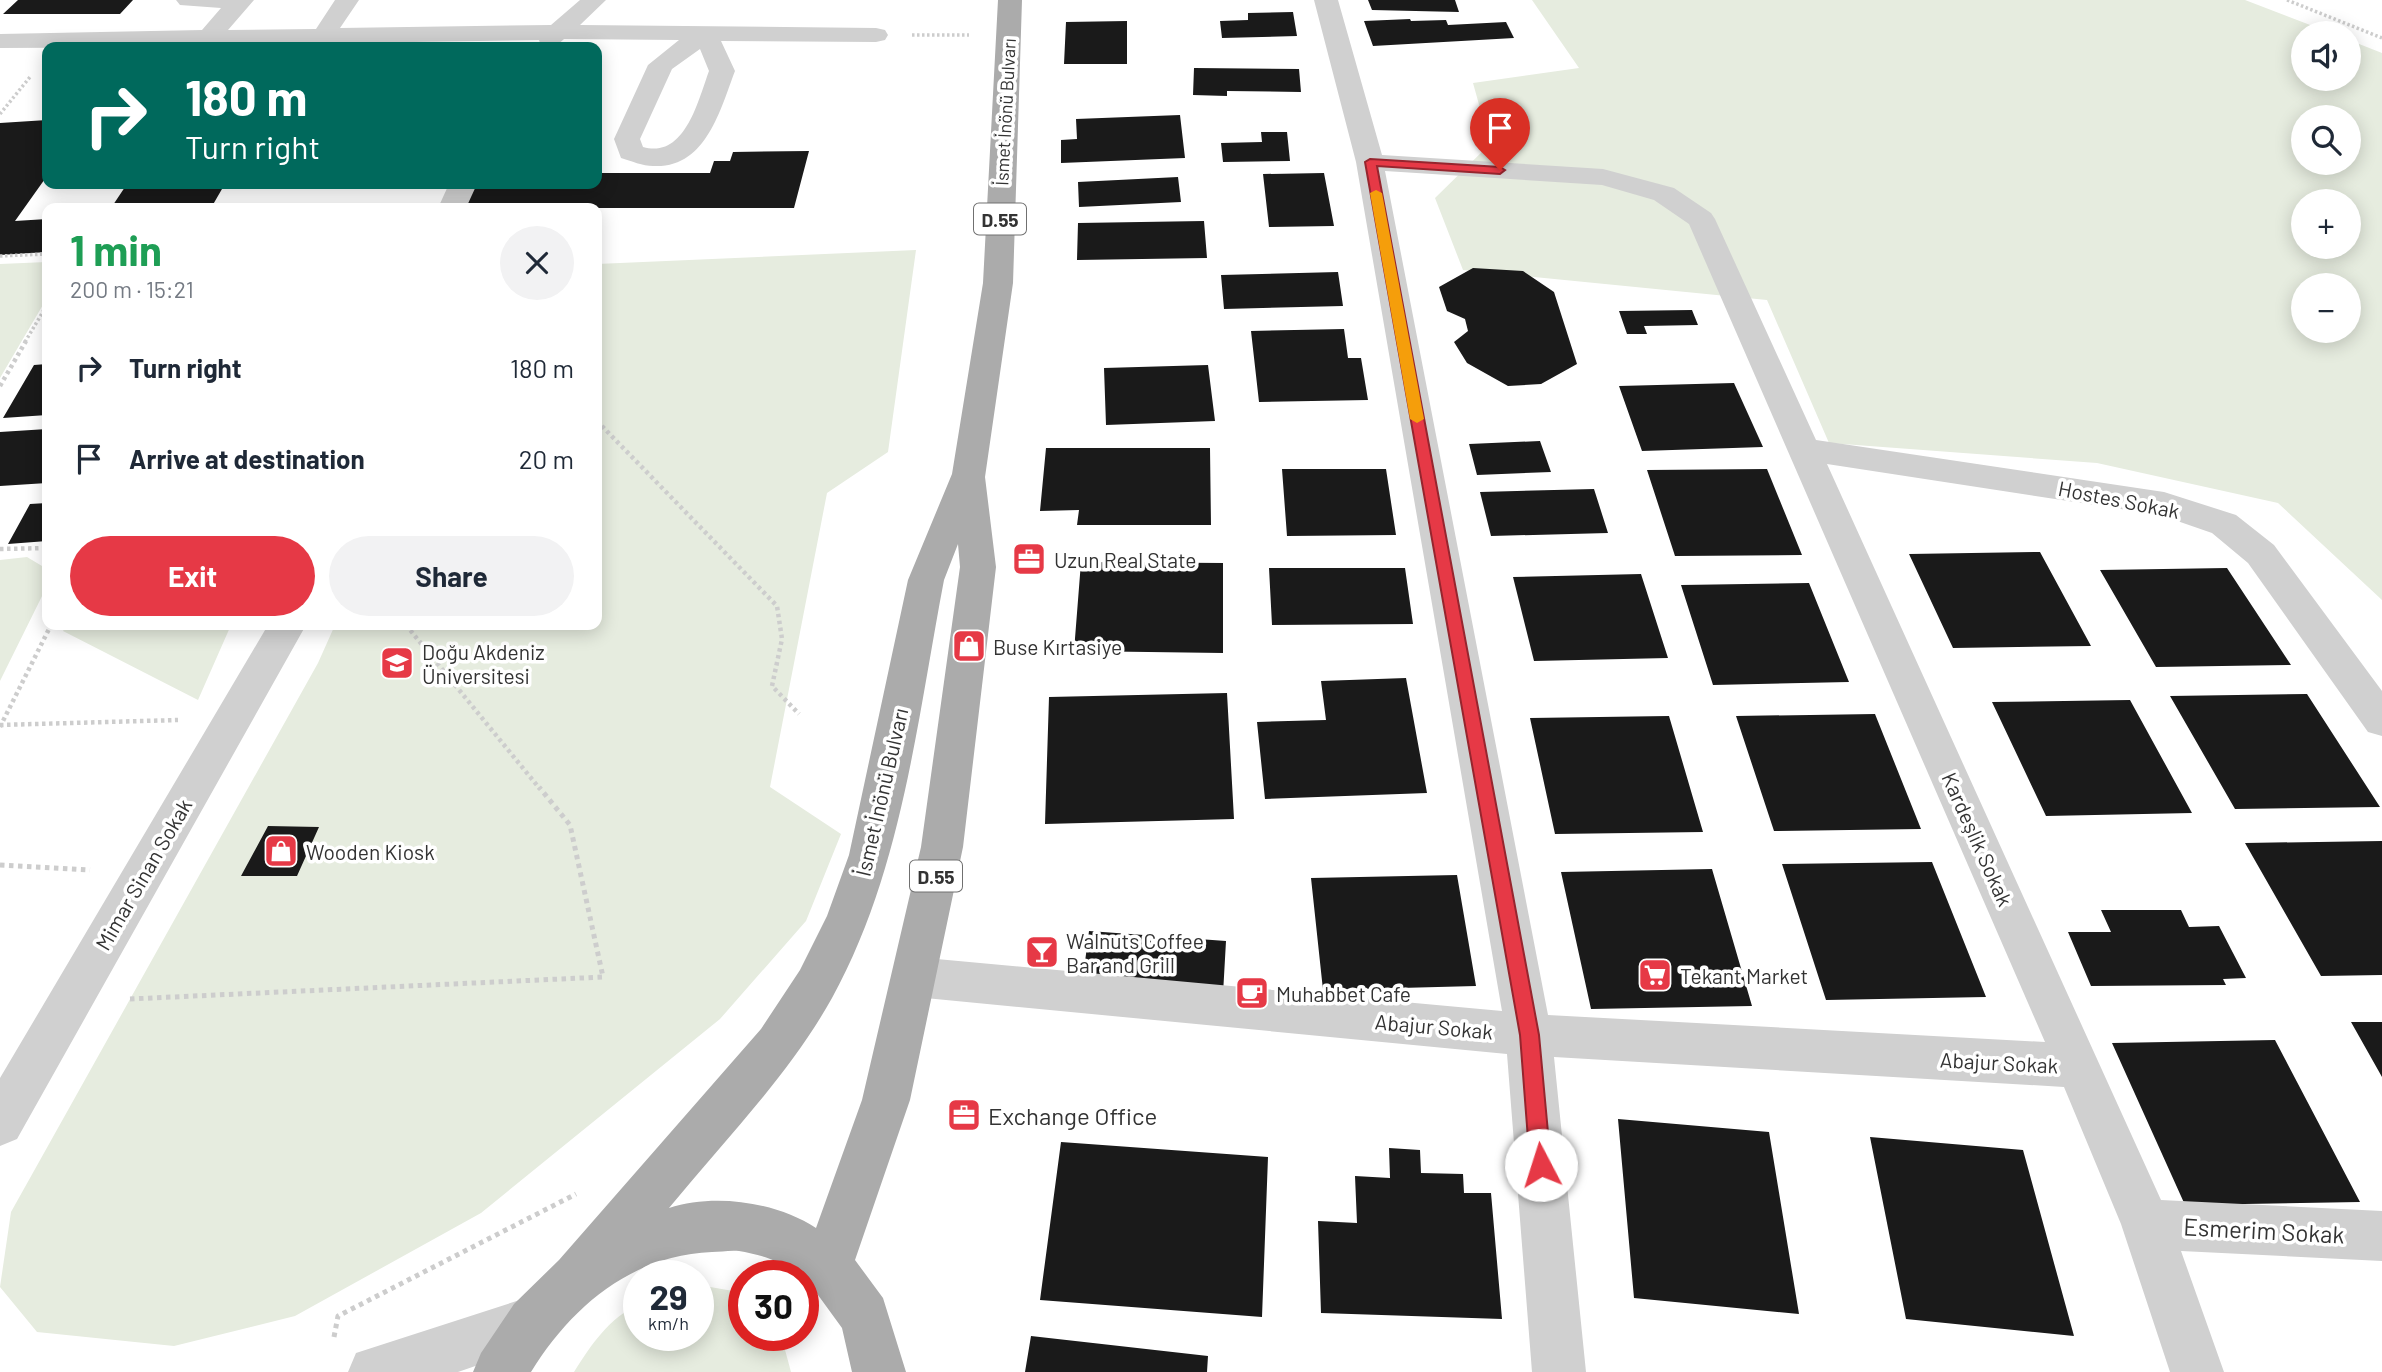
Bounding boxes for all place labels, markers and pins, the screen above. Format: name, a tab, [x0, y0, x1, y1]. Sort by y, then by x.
pin	[1470, 98, 1530, 170]
office icon: Uzun Real State	[1010, 540, 1048, 578]
place label: Uzun Real State	[1054, 547, 1196, 572]
shop icon: Buse Kırtasiye	[950, 627, 988, 665]
place label: Buse Kırtasiye	[993, 634, 1122, 659]
place label: Doğu Akdeniz Üniversitesi	[422, 639, 545, 688]
school or university icon: Doğu Akdeniz Üniversitesi	[378, 644, 416, 682]
shop icon: Wooden Kiosk	[262, 832, 300, 870]
place label: Wooden Kiosk	[306, 839, 435, 864]
place label: Walnuts Coffee Bar and Grill	[1066, 928, 1204, 977]
bar icon: Walnuts Coffee Bar and Grill	[1023, 933, 1061, 971]
supermarket icon: Tekant Market	[1636, 956, 1674, 994]
place label: Tekant Market	[1680, 963, 1808, 988]
cafe icon: Muhabbet Cafe	[1233, 974, 1271, 1012]
place label: Muhabbet Cafe	[1276, 981, 1411, 1006]
office icon: Exchange Office	[945, 1096, 983, 1134]
place label: Exchange Office	[988, 1101, 1157, 1130]

